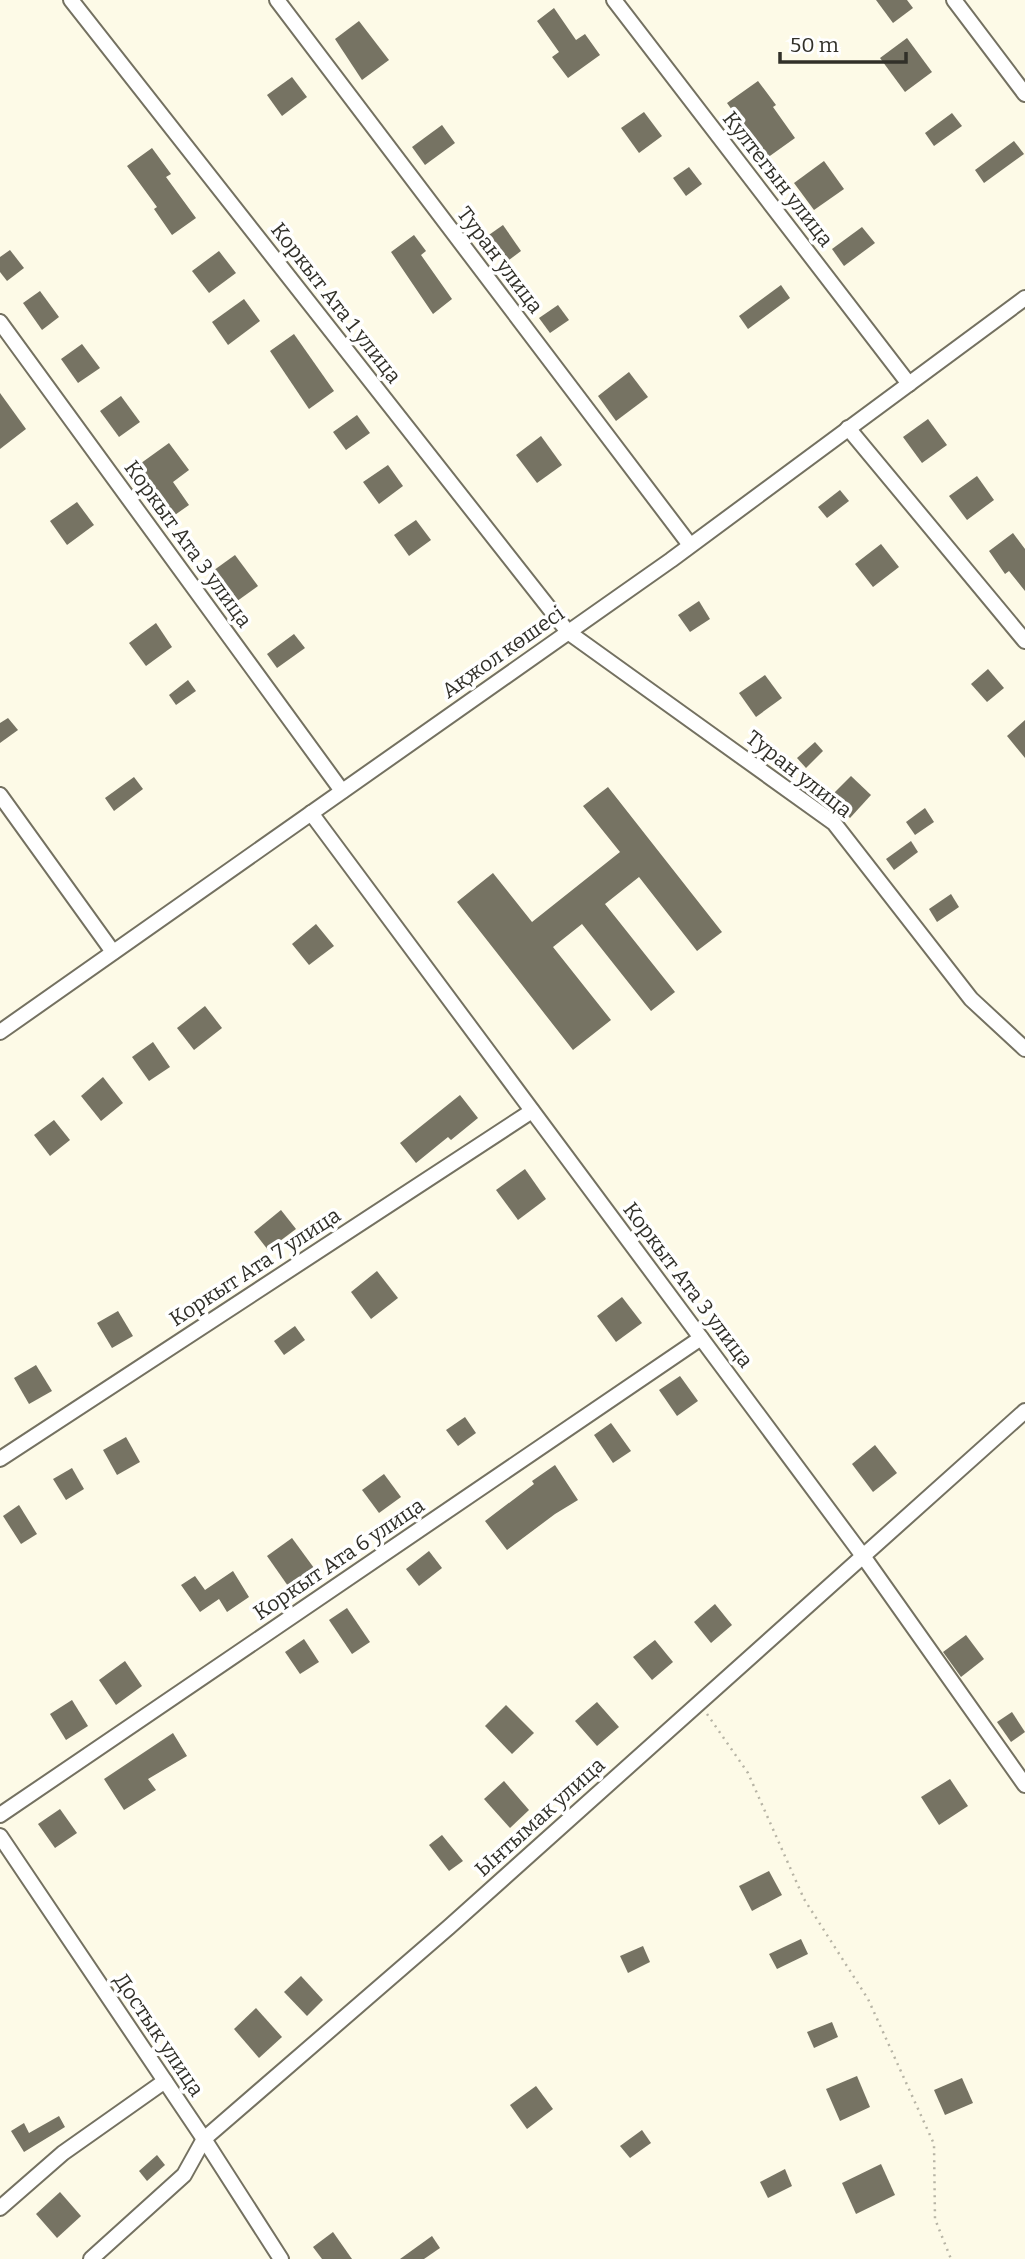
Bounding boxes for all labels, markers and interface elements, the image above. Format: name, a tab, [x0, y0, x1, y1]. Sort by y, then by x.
scale bar	[780, 21, 906, 65]
text: 50 m	[790, 32, 839, 58]
street label: Култегын улица	[717, 106, 839, 252]
street label: Туран улица	[451, 201, 549, 319]
street label: Коркыт Ата 1 улица	[265, 217, 407, 389]
street label: Коркыт Ата 3 улица	[119, 455, 258, 633]
street label: Ақжол көшесі	[437, 600, 569, 704]
street label: Туран улица	[741, 725, 857, 824]
street label: Коркыт Ата 3 улица	[617, 1197, 759, 1373]
street label: Коркыт Ата 7 улица	[165, 1202, 346, 1332]
street label: Коркыт Ата 6 улица	[249, 1492, 430, 1626]
street label: Ынтымак улица	[470, 1752, 611, 1882]
street label: Достык улица	[108, 1969, 210, 2102]

